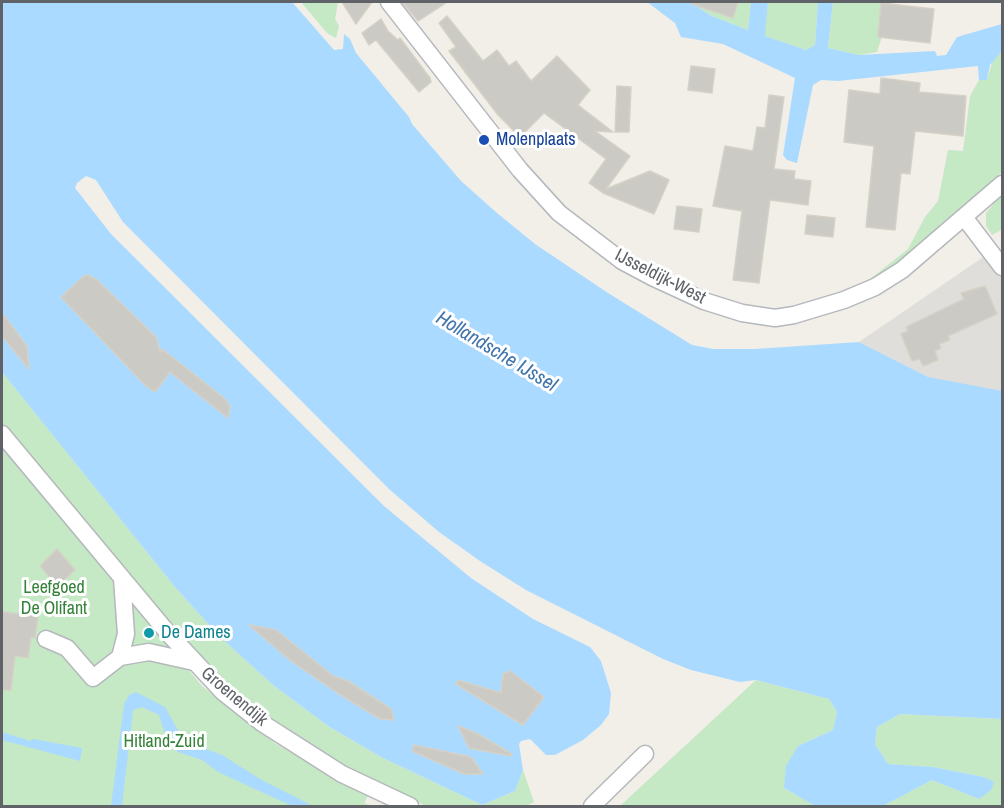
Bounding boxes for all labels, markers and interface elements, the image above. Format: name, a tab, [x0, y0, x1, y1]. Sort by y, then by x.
place label: Molenplaats	[496, 129, 576, 151]
marker: Molenplaats	[477, 133, 491, 147]
street label: IJsseldijk-West	[611, 245, 709, 309]
water label: Hollandsche IJssel	[431, 307, 561, 397]
park label: Leefgoed De Olifant	[21, 577, 87, 620]
place label: De Dames	[161, 622, 231, 644]
marker: De Dames	[142, 626, 156, 640]
street label: Groenendijk	[196, 663, 272, 731]
park label: Hitland-Zuid	[123, 731, 205, 753]

